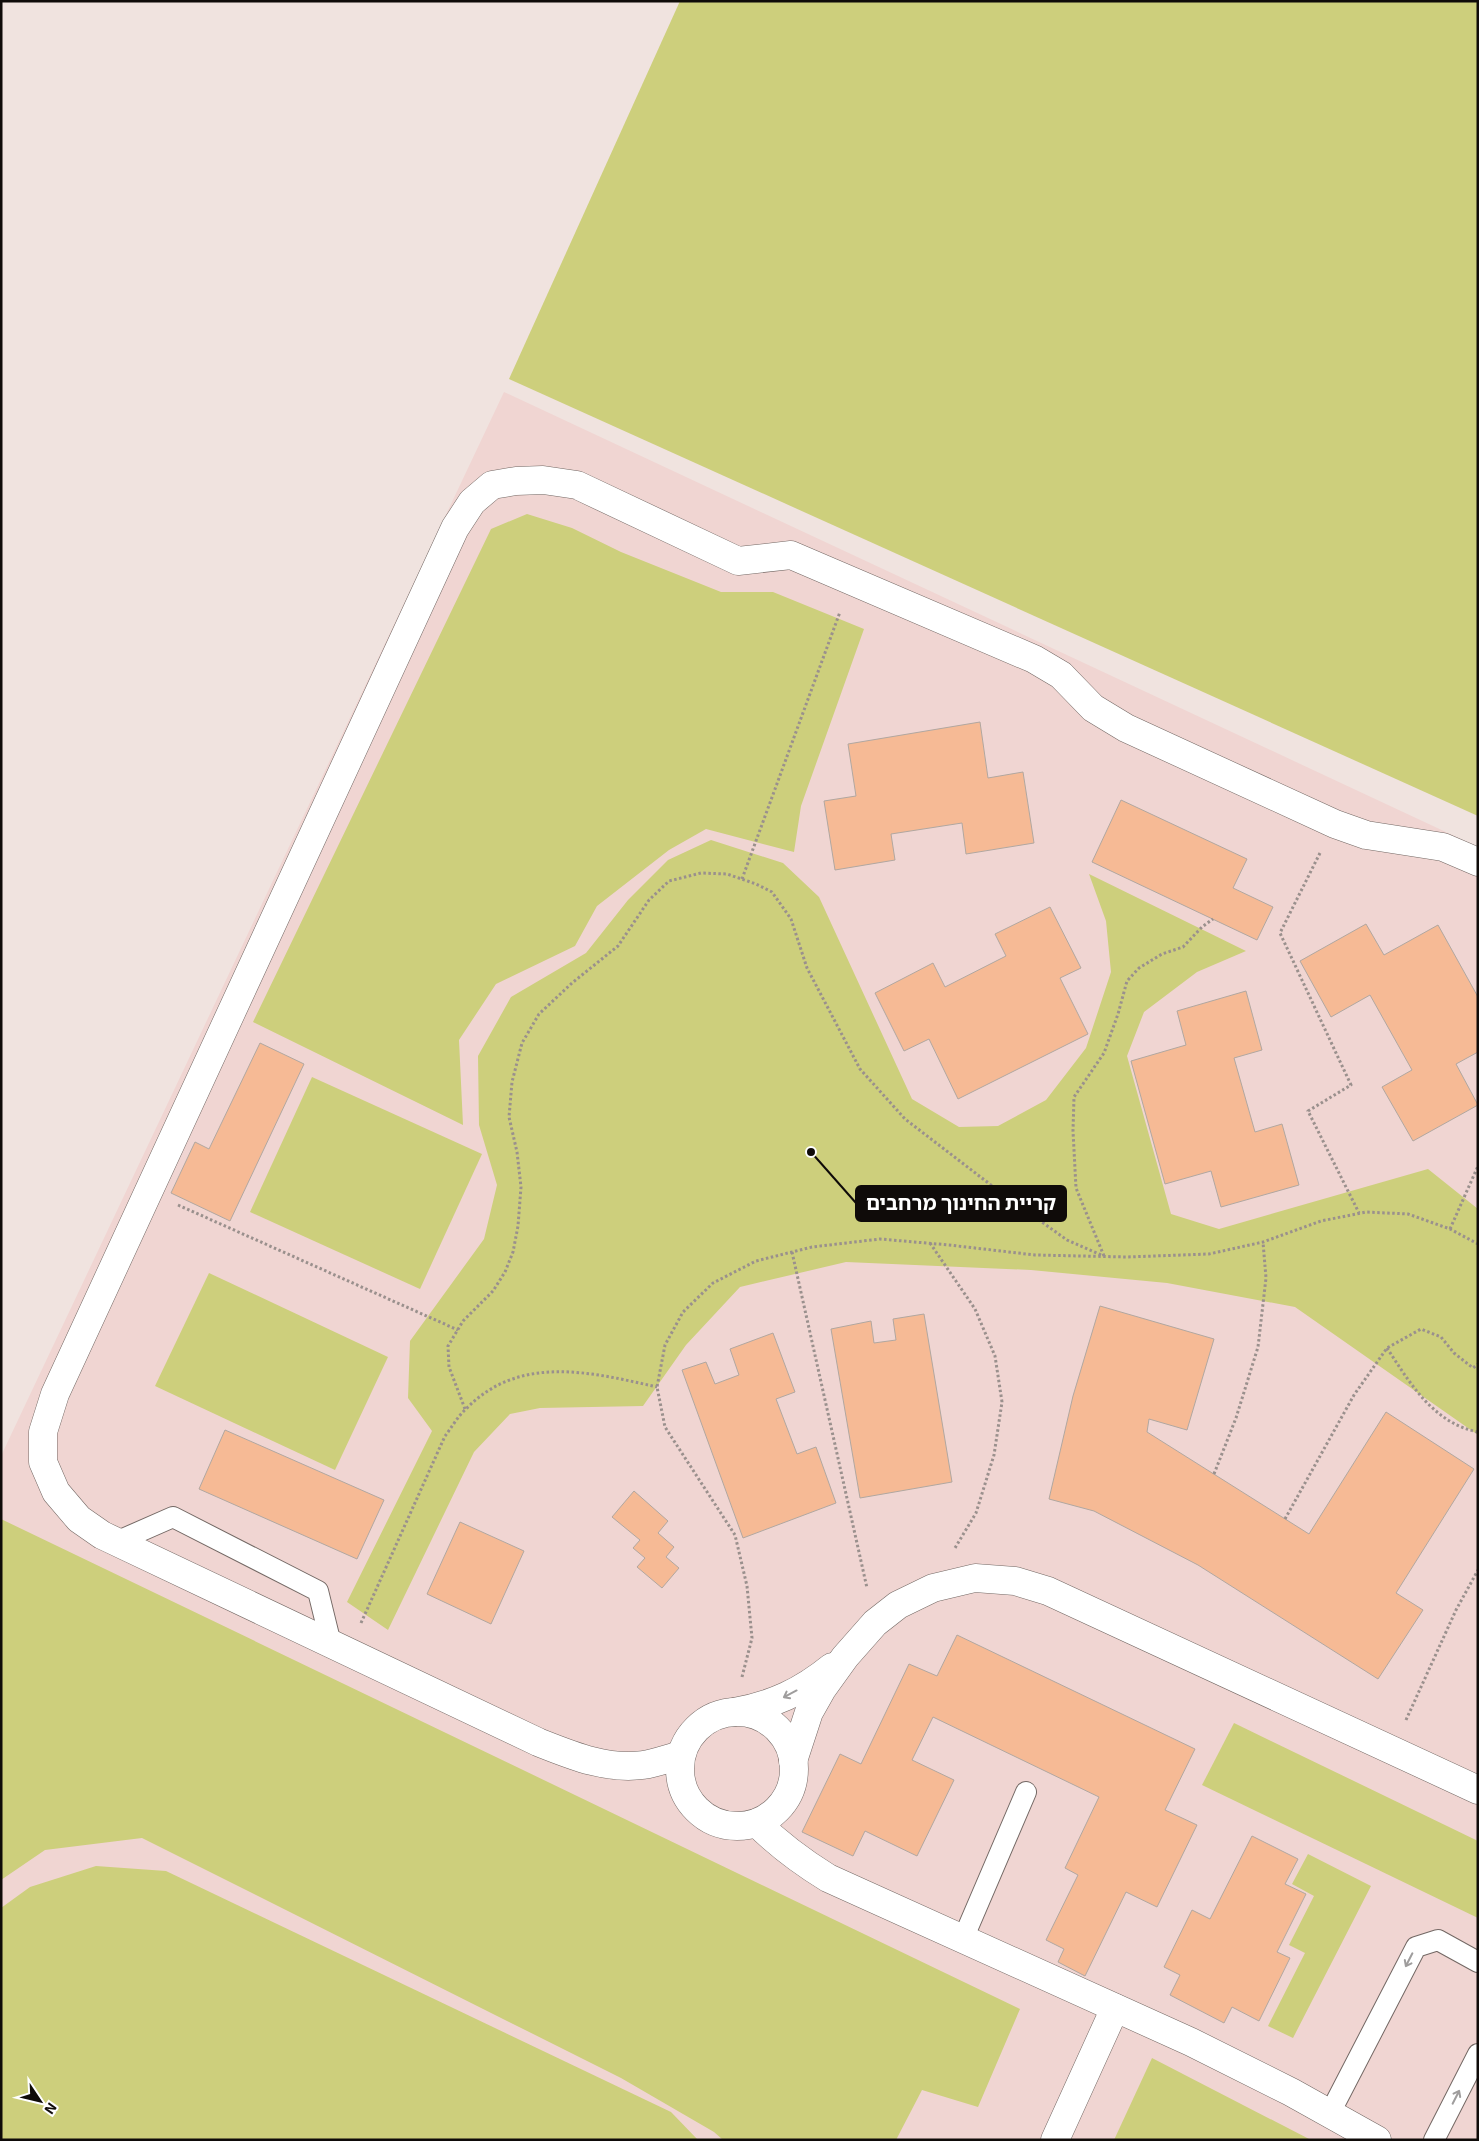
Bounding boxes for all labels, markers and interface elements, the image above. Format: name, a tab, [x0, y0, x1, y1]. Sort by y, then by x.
callout: קריית החינוך מרחבים	[856, 1186, 1066, 1221]
text: קריית החינוך מרחבים	[866, 1190, 1056, 1214]
one-way arrow	[783, 1690, 798, 1699]
one-way arrow	[1404, 1952, 1414, 1967]
north arrow	[15, 2076, 65, 2126]
one-way arrow	[1452, 2090, 1461, 2105]
text: N	[41, 2100, 61, 2118]

